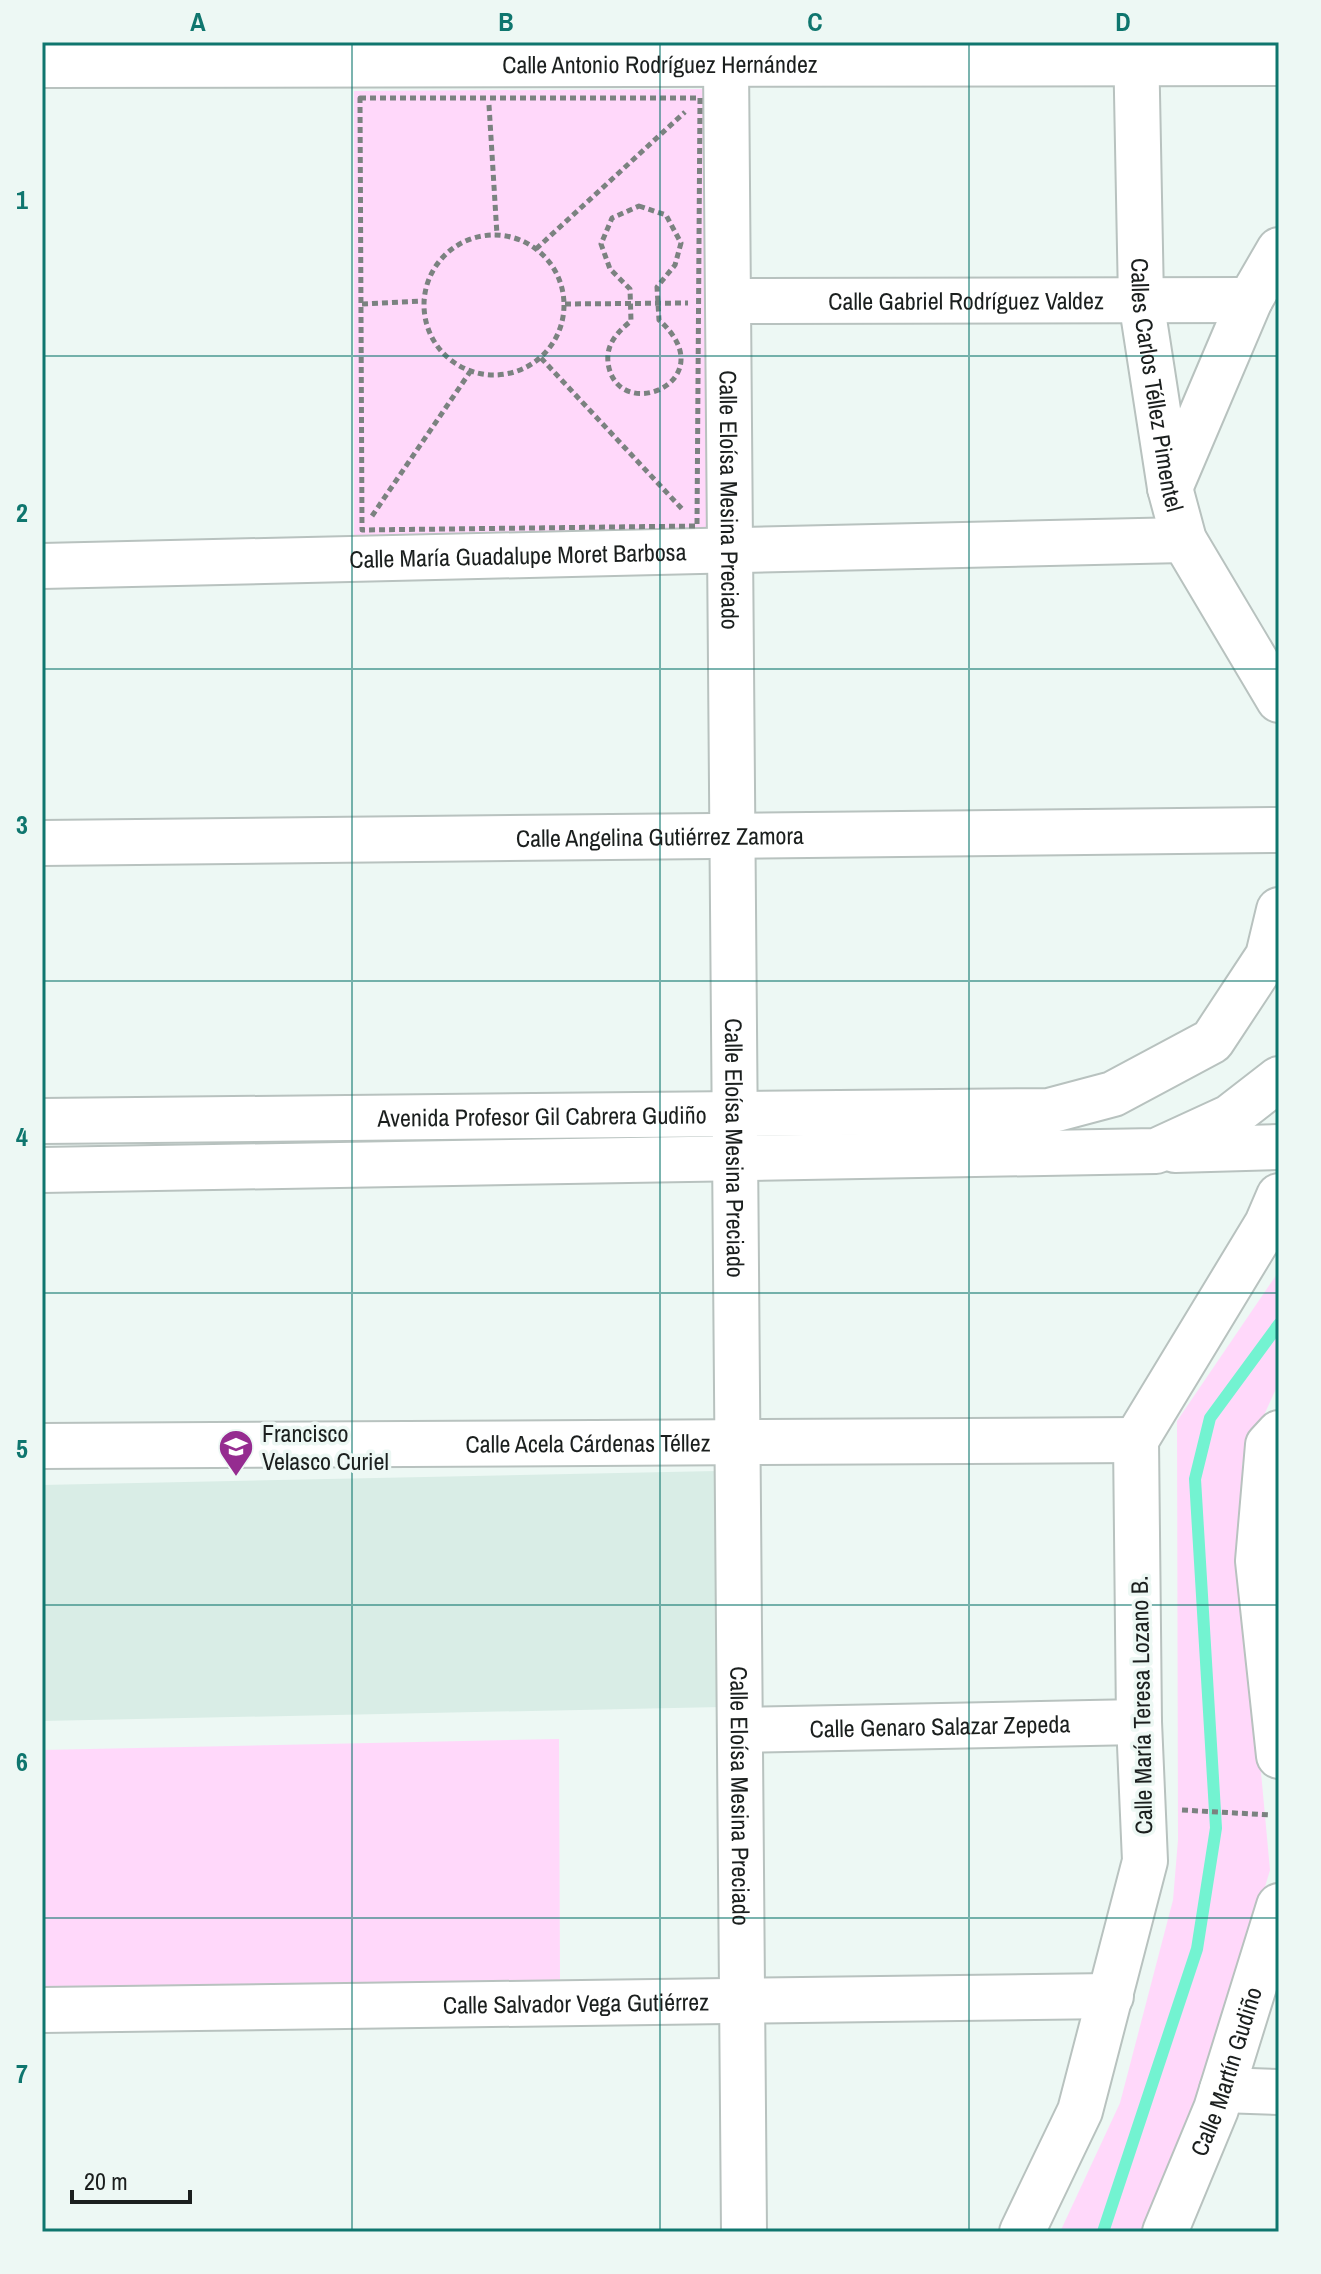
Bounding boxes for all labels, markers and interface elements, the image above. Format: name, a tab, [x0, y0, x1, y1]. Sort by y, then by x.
text: A	[190, 4, 206, 39]
text: B	[498, 4, 514, 39]
text: C	[807, 4, 823, 39]
text: D	[1115, 4, 1131, 39]
street label: Calle Antonio Rodríguez Hernández	[502, 48, 818, 80]
text: 1	[16, 182, 28, 217]
street label: Calles Carlos Téllez Pimentel	[1124, 258, 1192, 515]
street label: Calle Gabriel Rodríguez Valdez	[828, 284, 1104, 317]
street label: Calle Eloísa Mesina Preciado	[713, 370, 747, 630]
text: 2	[16, 495, 28, 530]
street label: Calle María Guadalupe Moret Barbosa	[349, 535, 687, 575]
text: 3	[16, 807, 28, 842]
street label: Calle Angelina Gutiérrez Zamora	[516, 819, 804, 854]
street label: Calle Eloísa Mesina Preciado	[718, 1018, 752, 1278]
street label: Avenida Profesor Gil Cabrera Gudiño	[376, 1098, 707, 1134]
text: 4	[16, 1119, 28, 1154]
place label: Francisco Velasco Curiel	[262, 1417, 389, 1477]
street label: Calle Acela Cárdenas Téllez	[465, 1426, 711, 1460]
school or university icon: Francisco Velasco Curiel	[217, 1428, 255, 1478]
text: 5	[16, 1431, 28, 1466]
street label: Calle María Teresa Lozano B.	[1123, 1575, 1159, 1835]
street label: Calle Eloísa Mesina Preciado	[723, 1666, 757, 1926]
street label: Calle Genaro Salazar Zepeda	[809, 1707, 1071, 1745]
text: 6	[16, 1744, 28, 1779]
street label: Calle Martín Gudiño	[1182, 1983, 1269, 2161]
street label: Calle Salvador Vega Gutiérrez	[443, 1985, 709, 2021]
text: 7	[16, 2056, 28, 2091]
scale bar	[72, 2154, 190, 2204]
text: 20 m	[84, 2165, 128, 2197]

